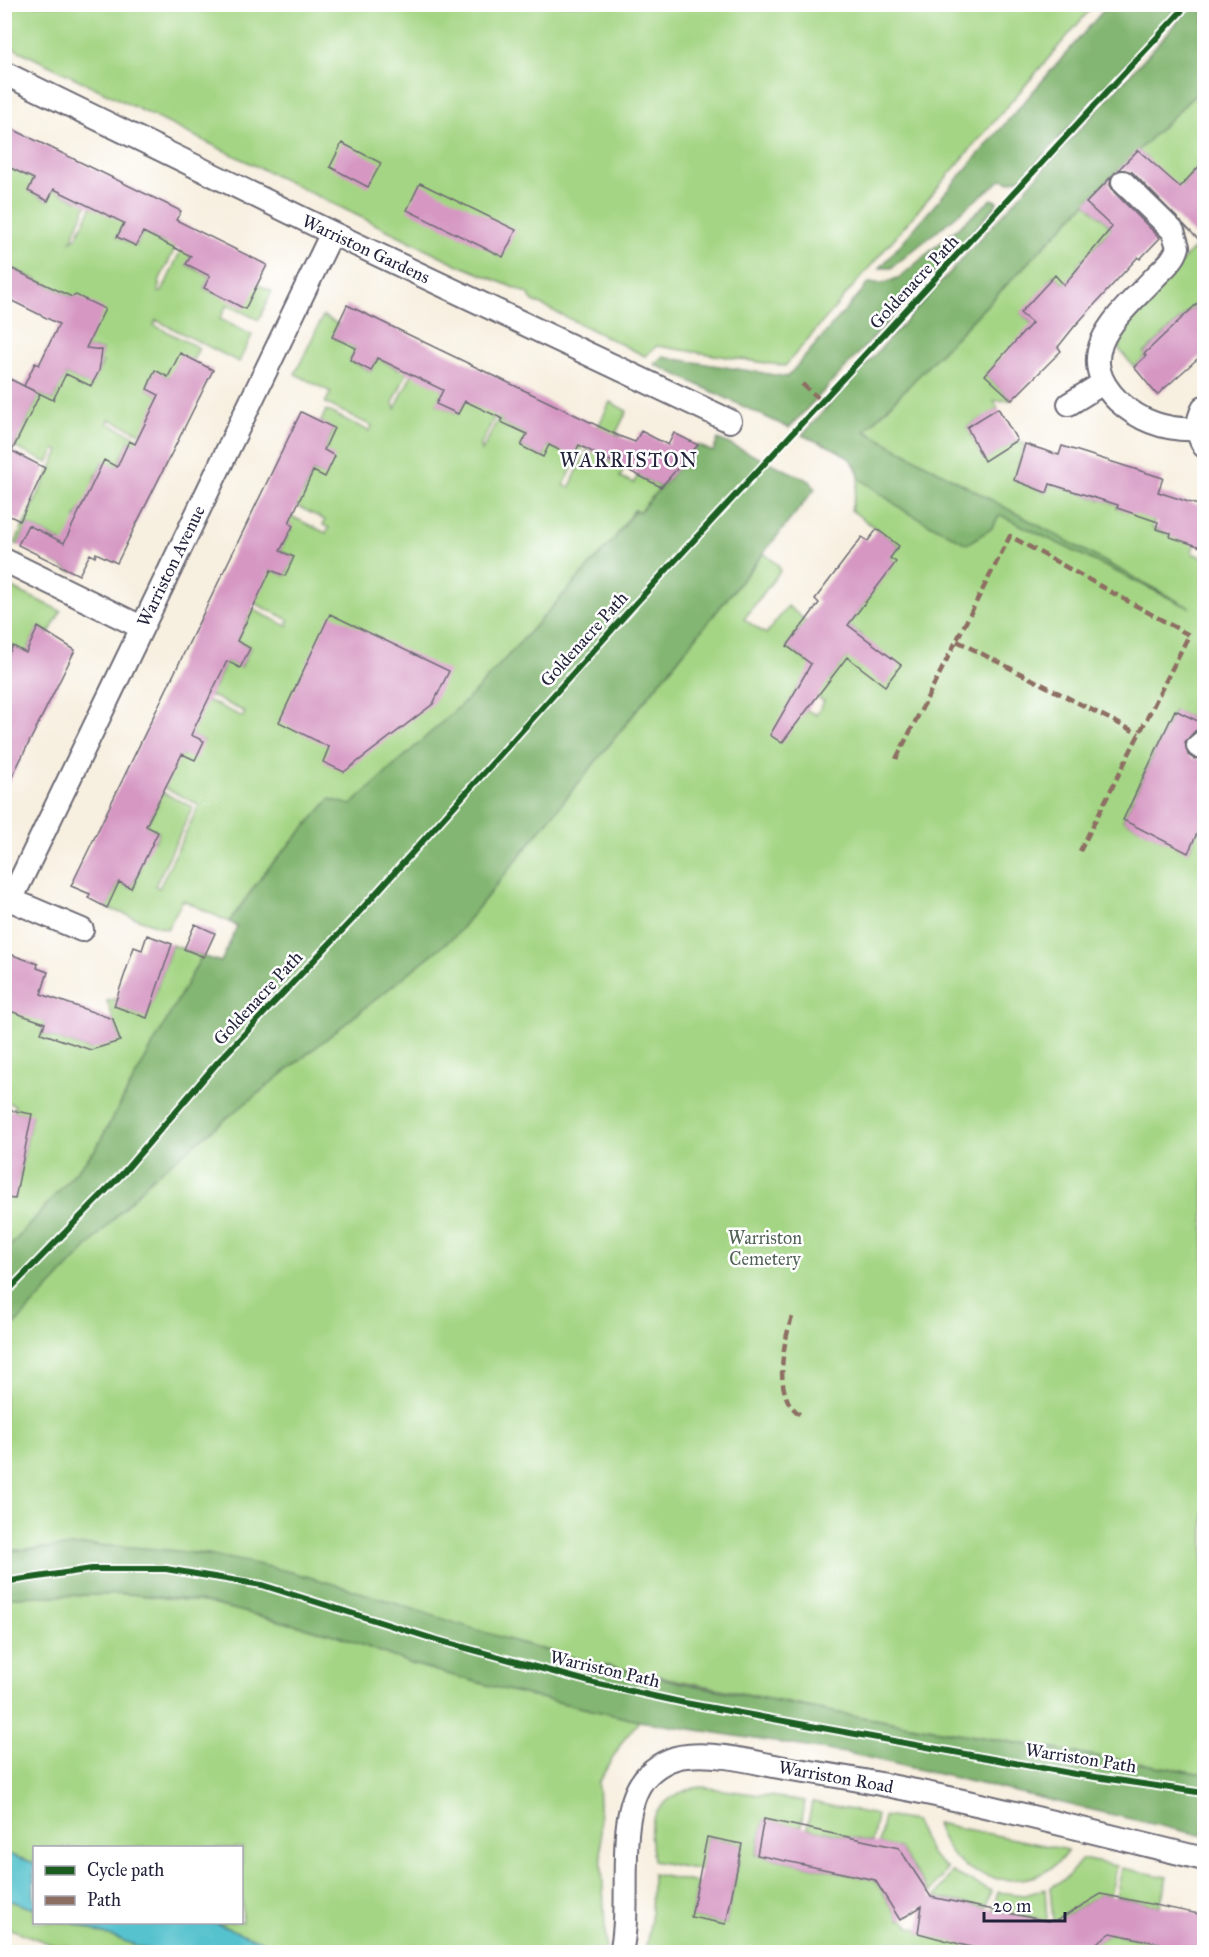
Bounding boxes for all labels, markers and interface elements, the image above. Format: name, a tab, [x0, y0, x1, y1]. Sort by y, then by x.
street label: Warriston Gardens	[299, 210, 433, 288]
street label: Goldenacre Path	[865, 230, 963, 334]
district label: WARRISTON	[559, 448, 699, 472]
street label: Warriston Avenue	[132, 502, 210, 630]
street label: Goldenacre Path	[535, 587, 633, 691]
street label: Goldenacre Path	[209, 946, 307, 1050]
park label: Warriston Cemetery	[728, 1227, 802, 1270]
street label: Warriston Path	[548, 1646, 662, 1692]
street label: Warriston Path	[1024, 1738, 1138, 1778]
street label: Warriston Road	[777, 1756, 895, 1798]
legend	[33, 1846, 243, 1924]
text: Cycle path	[87, 1859, 164, 1881]
scale bar	[984, 1885, 1065, 1923]
text: Path	[87, 1889, 121, 1911]
text: 20 m	[993, 1895, 1031, 1917]

